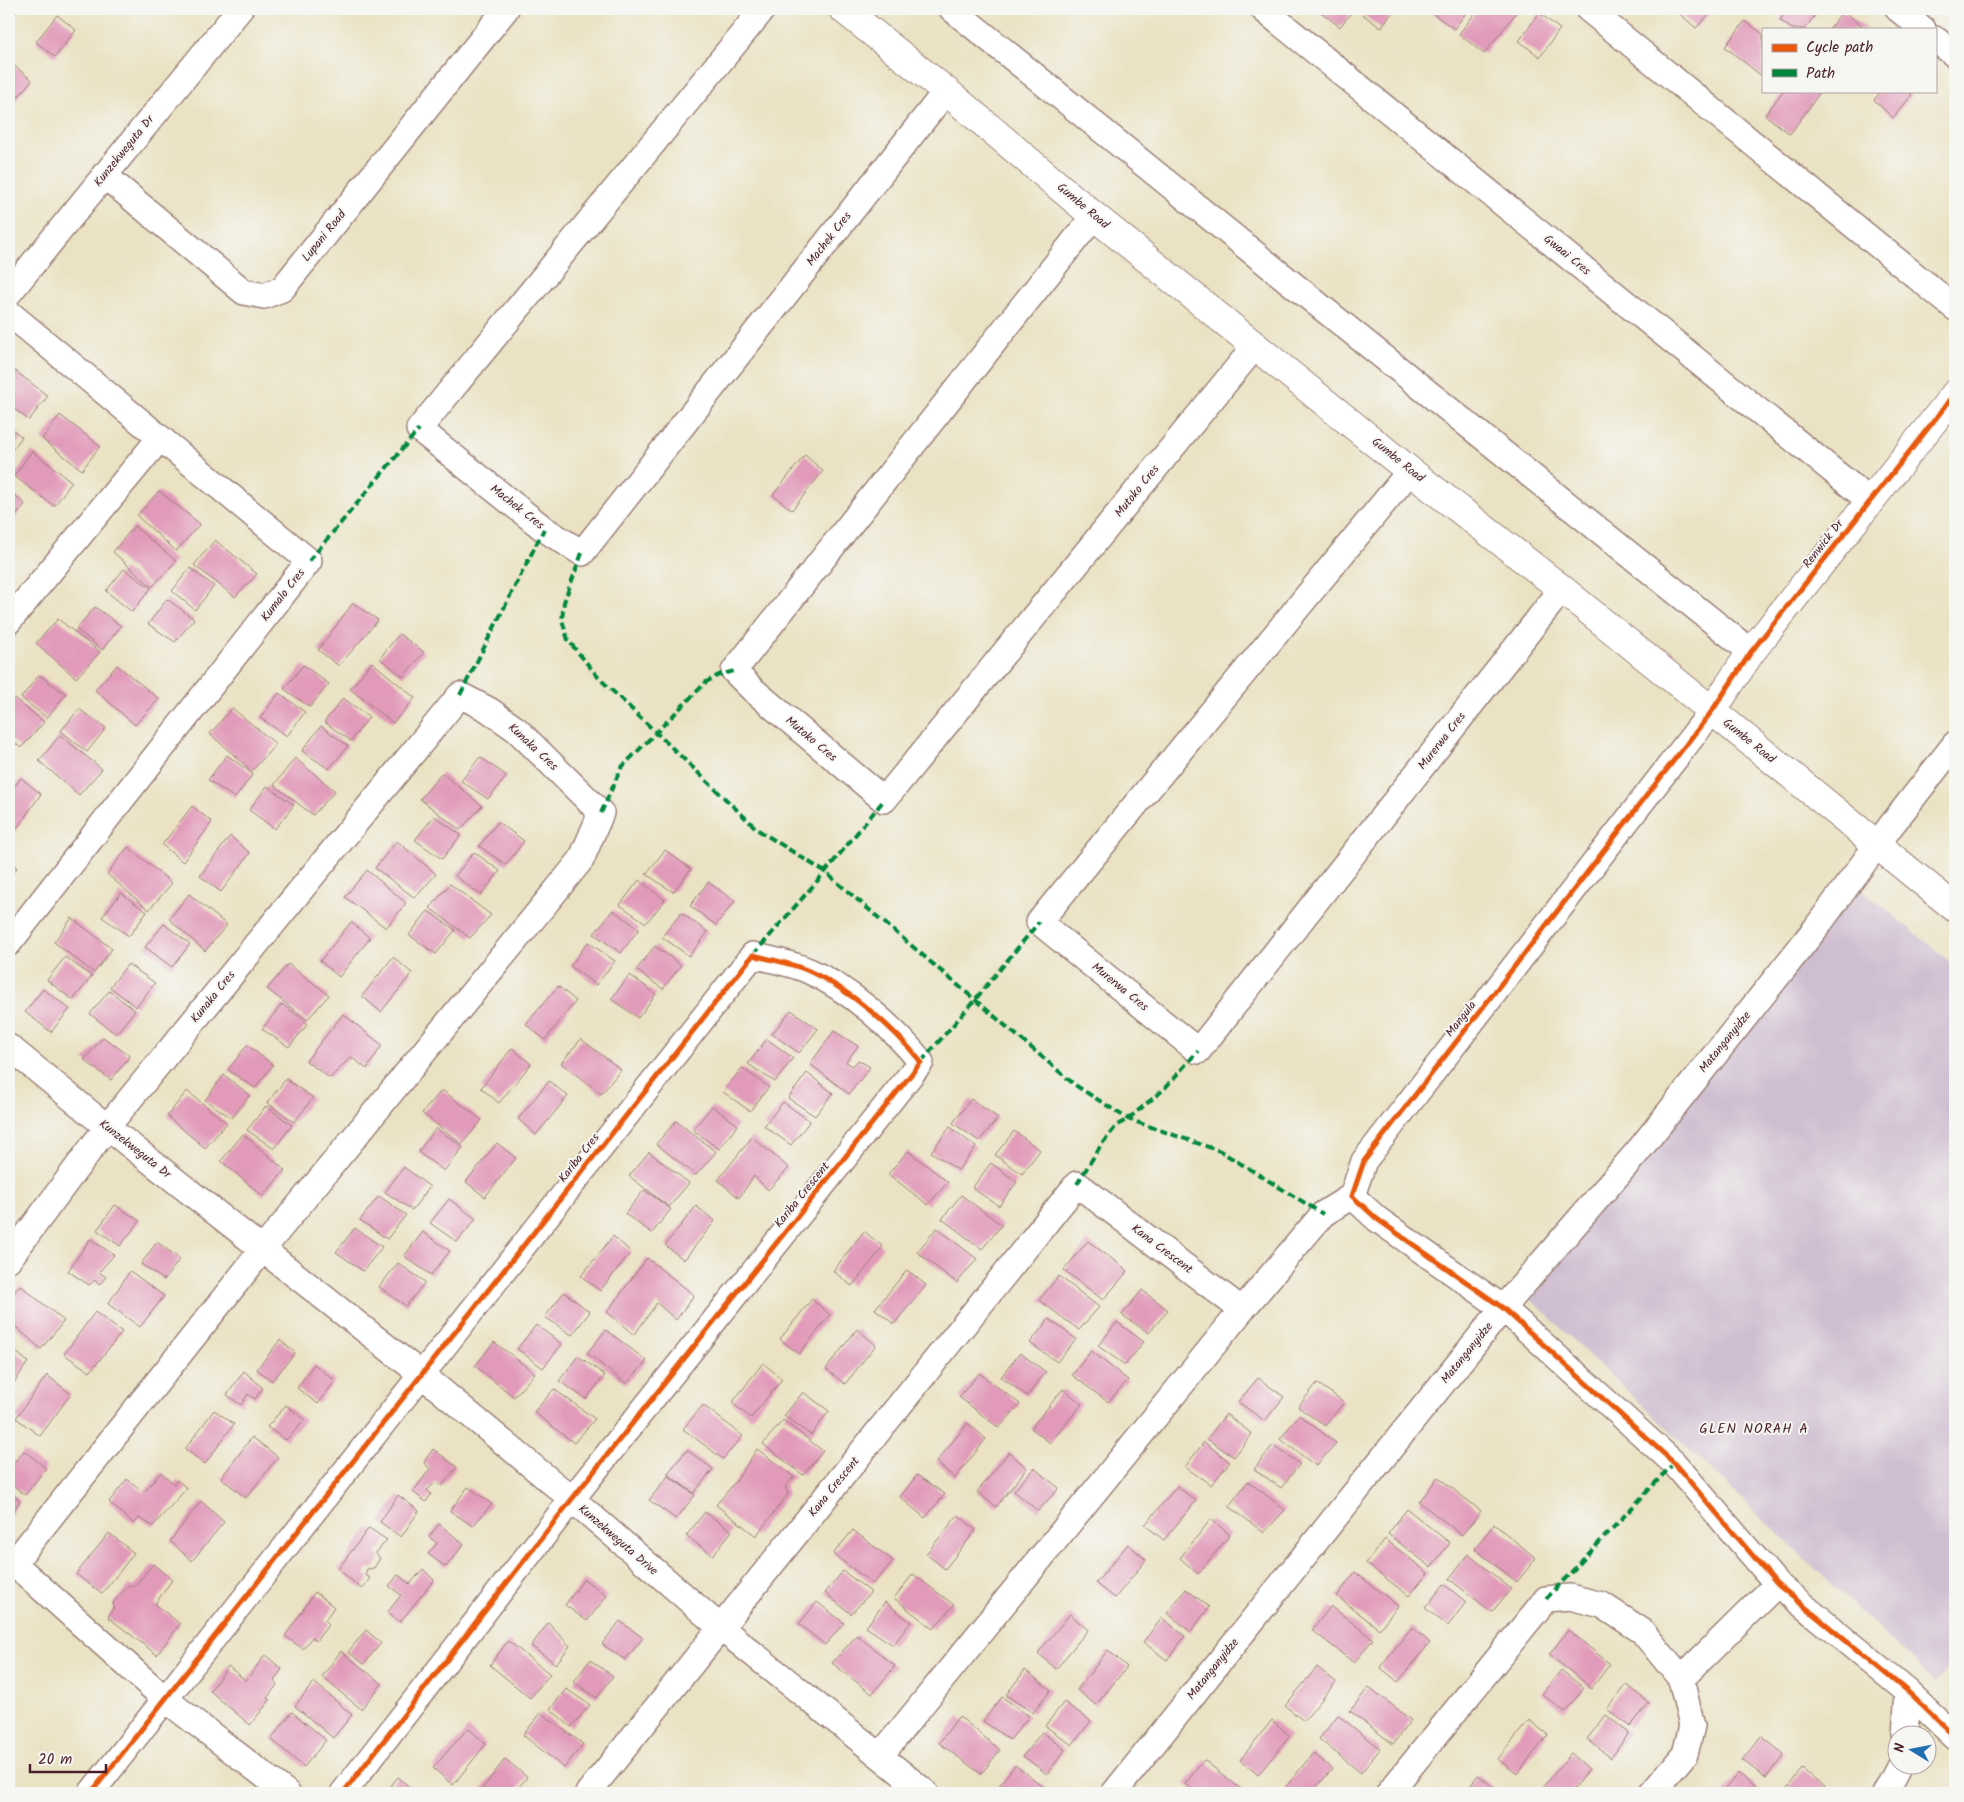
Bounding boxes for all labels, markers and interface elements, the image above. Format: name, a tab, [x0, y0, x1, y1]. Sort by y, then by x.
legend	[1762, 28, 1936, 92]
text: Cycle path	[1806, 36, 1873, 60]
text: Path	[1806, 62, 1835, 86]
street label: Kunzekweguta Dr	[89, 110, 159, 191]
street label: Gumbe Road	[1053, 178, 1114, 234]
street label: Lupani Road	[297, 205, 351, 266]
street label: Machek Cres	[802, 208, 856, 270]
street label: Gwaai Cres	[1539, 230, 1595, 280]
street label: Gumbe Road	[1367, 433, 1429, 488]
street label: Mutoko Cres	[1110, 461, 1164, 521]
street label: Machek Cres	[486, 480, 548, 534]
street label: Renwick Dr	[1798, 515, 1849, 572]
street label: Kumalo Cres	[256, 564, 310, 626]
street label: Murerwa Cres	[1413, 708, 1471, 774]
street label: Mutoko Cres	[781, 712, 841, 766]
street label: Gumbe Road	[1718, 714, 1780, 769]
street label: Kunaka Cres	[504, 719, 562, 775]
street label: Murerwa Cres	[1087, 958, 1153, 1016]
street label: Kunaka Cres	[186, 967, 240, 1027]
street label: Mangula	[1441, 996, 1481, 1041]
street label: Matanganyidze	[1694, 1007, 1756, 1077]
street label: Kunzekweguta Dr	[95, 1115, 176, 1184]
street label: Kariba Cres	[554, 1129, 604, 1187]
street label: Kariba Crescent	[770, 1158, 835, 1232]
street label: Kana Crescent	[1127, 1219, 1197, 1279]
street label: Matanganyidze	[1436, 1318, 1498, 1388]
district label: GLEN NORAH A	[1699, 1418, 1809, 1440]
street label: Kana Crescent	[804, 1452, 865, 1521]
street label: Kunzekweguta Drive	[574, 1500, 663, 1581]
street label: Matanganyidze	[1182, 1634, 1244, 1704]
north arrow	[1886, 1724, 1936, 1774]
text: N	[1889, 1741, 1912, 1754]
scale bar	[30, 1742, 106, 1774]
text: 20 m	[38, 1748, 72, 1772]

